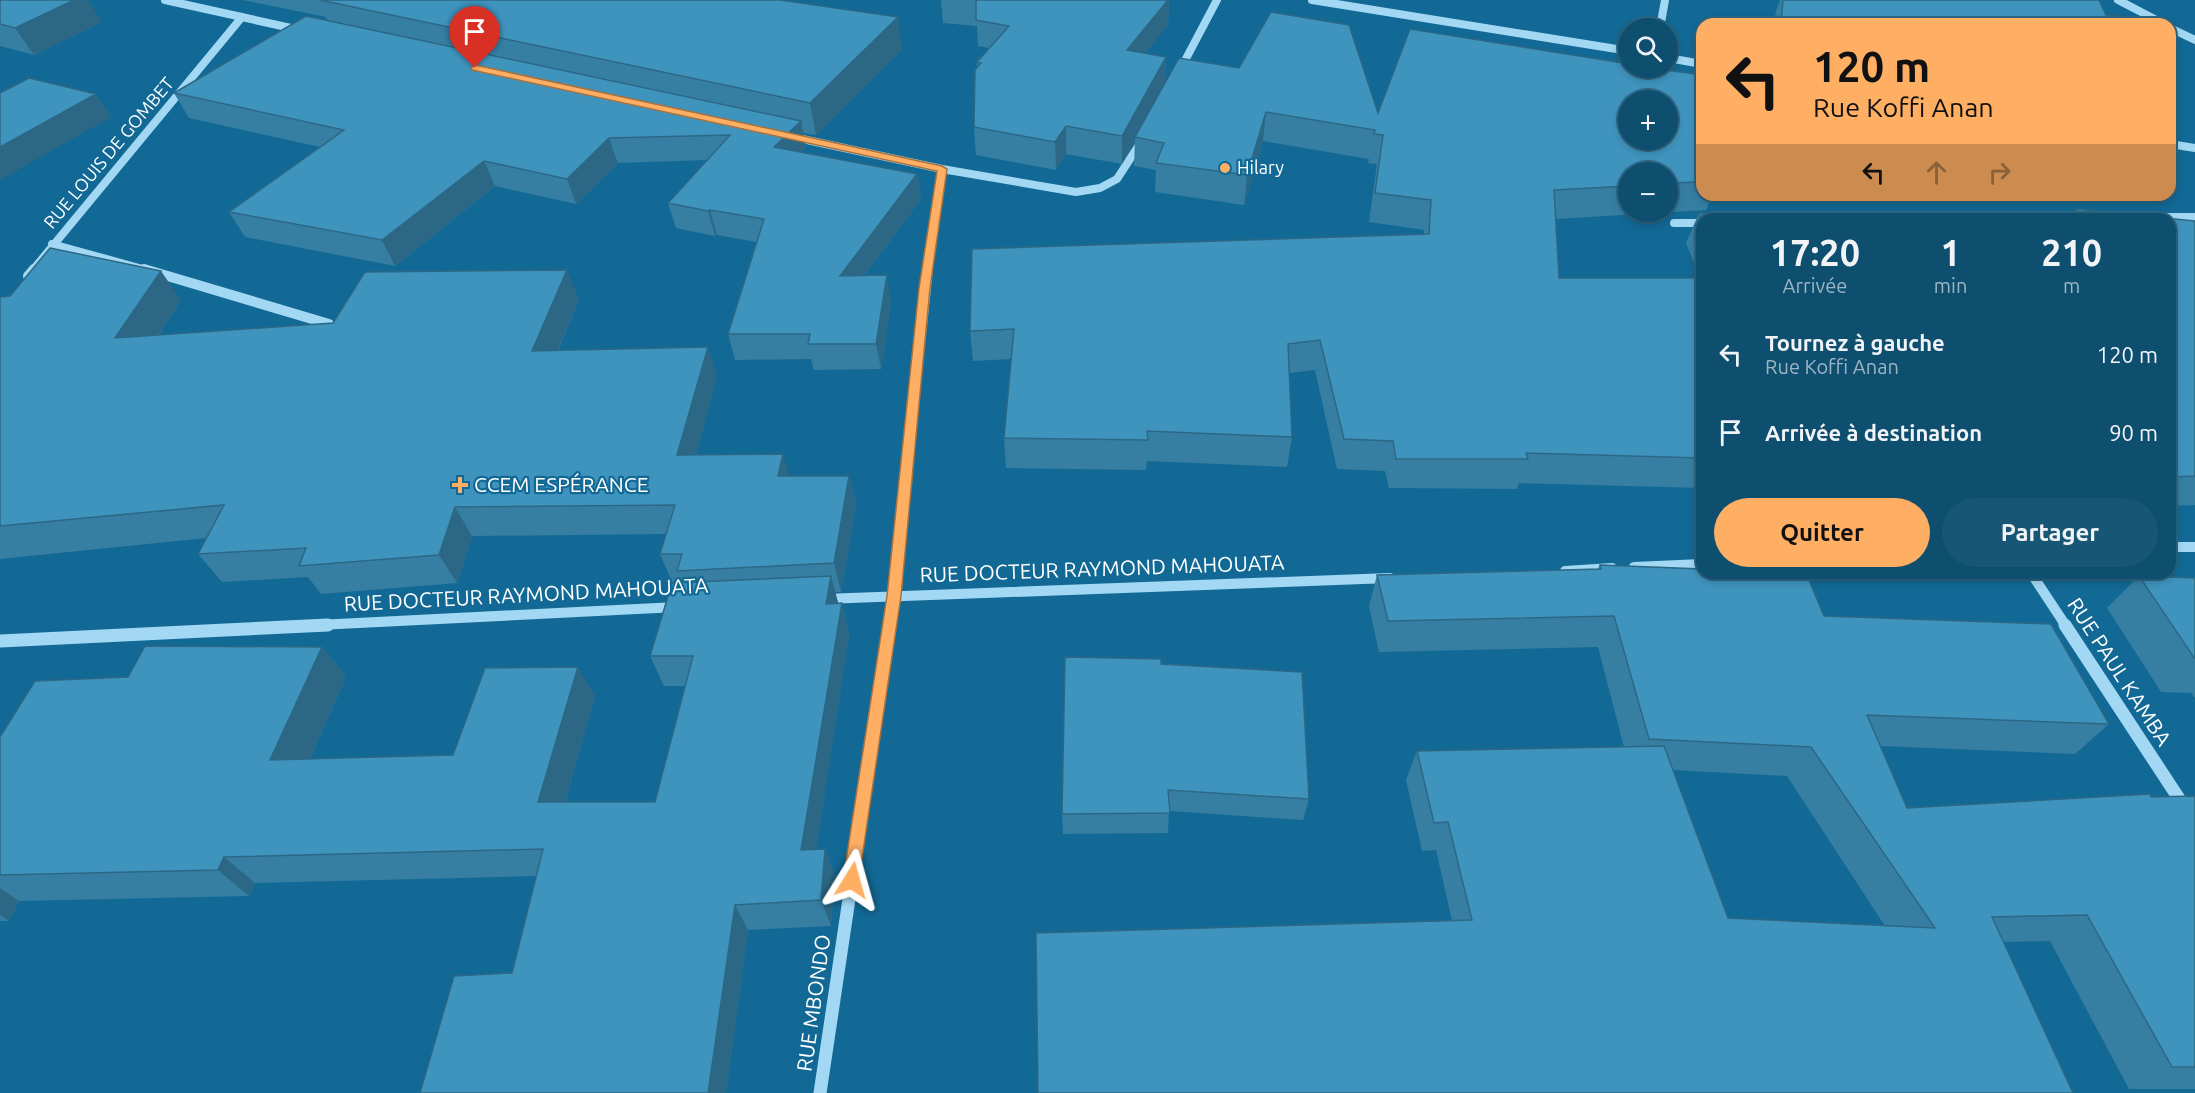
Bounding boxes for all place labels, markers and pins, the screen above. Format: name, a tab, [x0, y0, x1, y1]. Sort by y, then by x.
pin	[449, 6, 500, 68]
place label: Hilary	[1237, 157, 1284, 177]
marker: Hilary	[1218, 161, 1232, 175]
place label: CCEM ESPÉRANCE	[474, 472, 648, 496]
marker: CCEM ESPÉRANCE	[451, 476, 469, 494]

